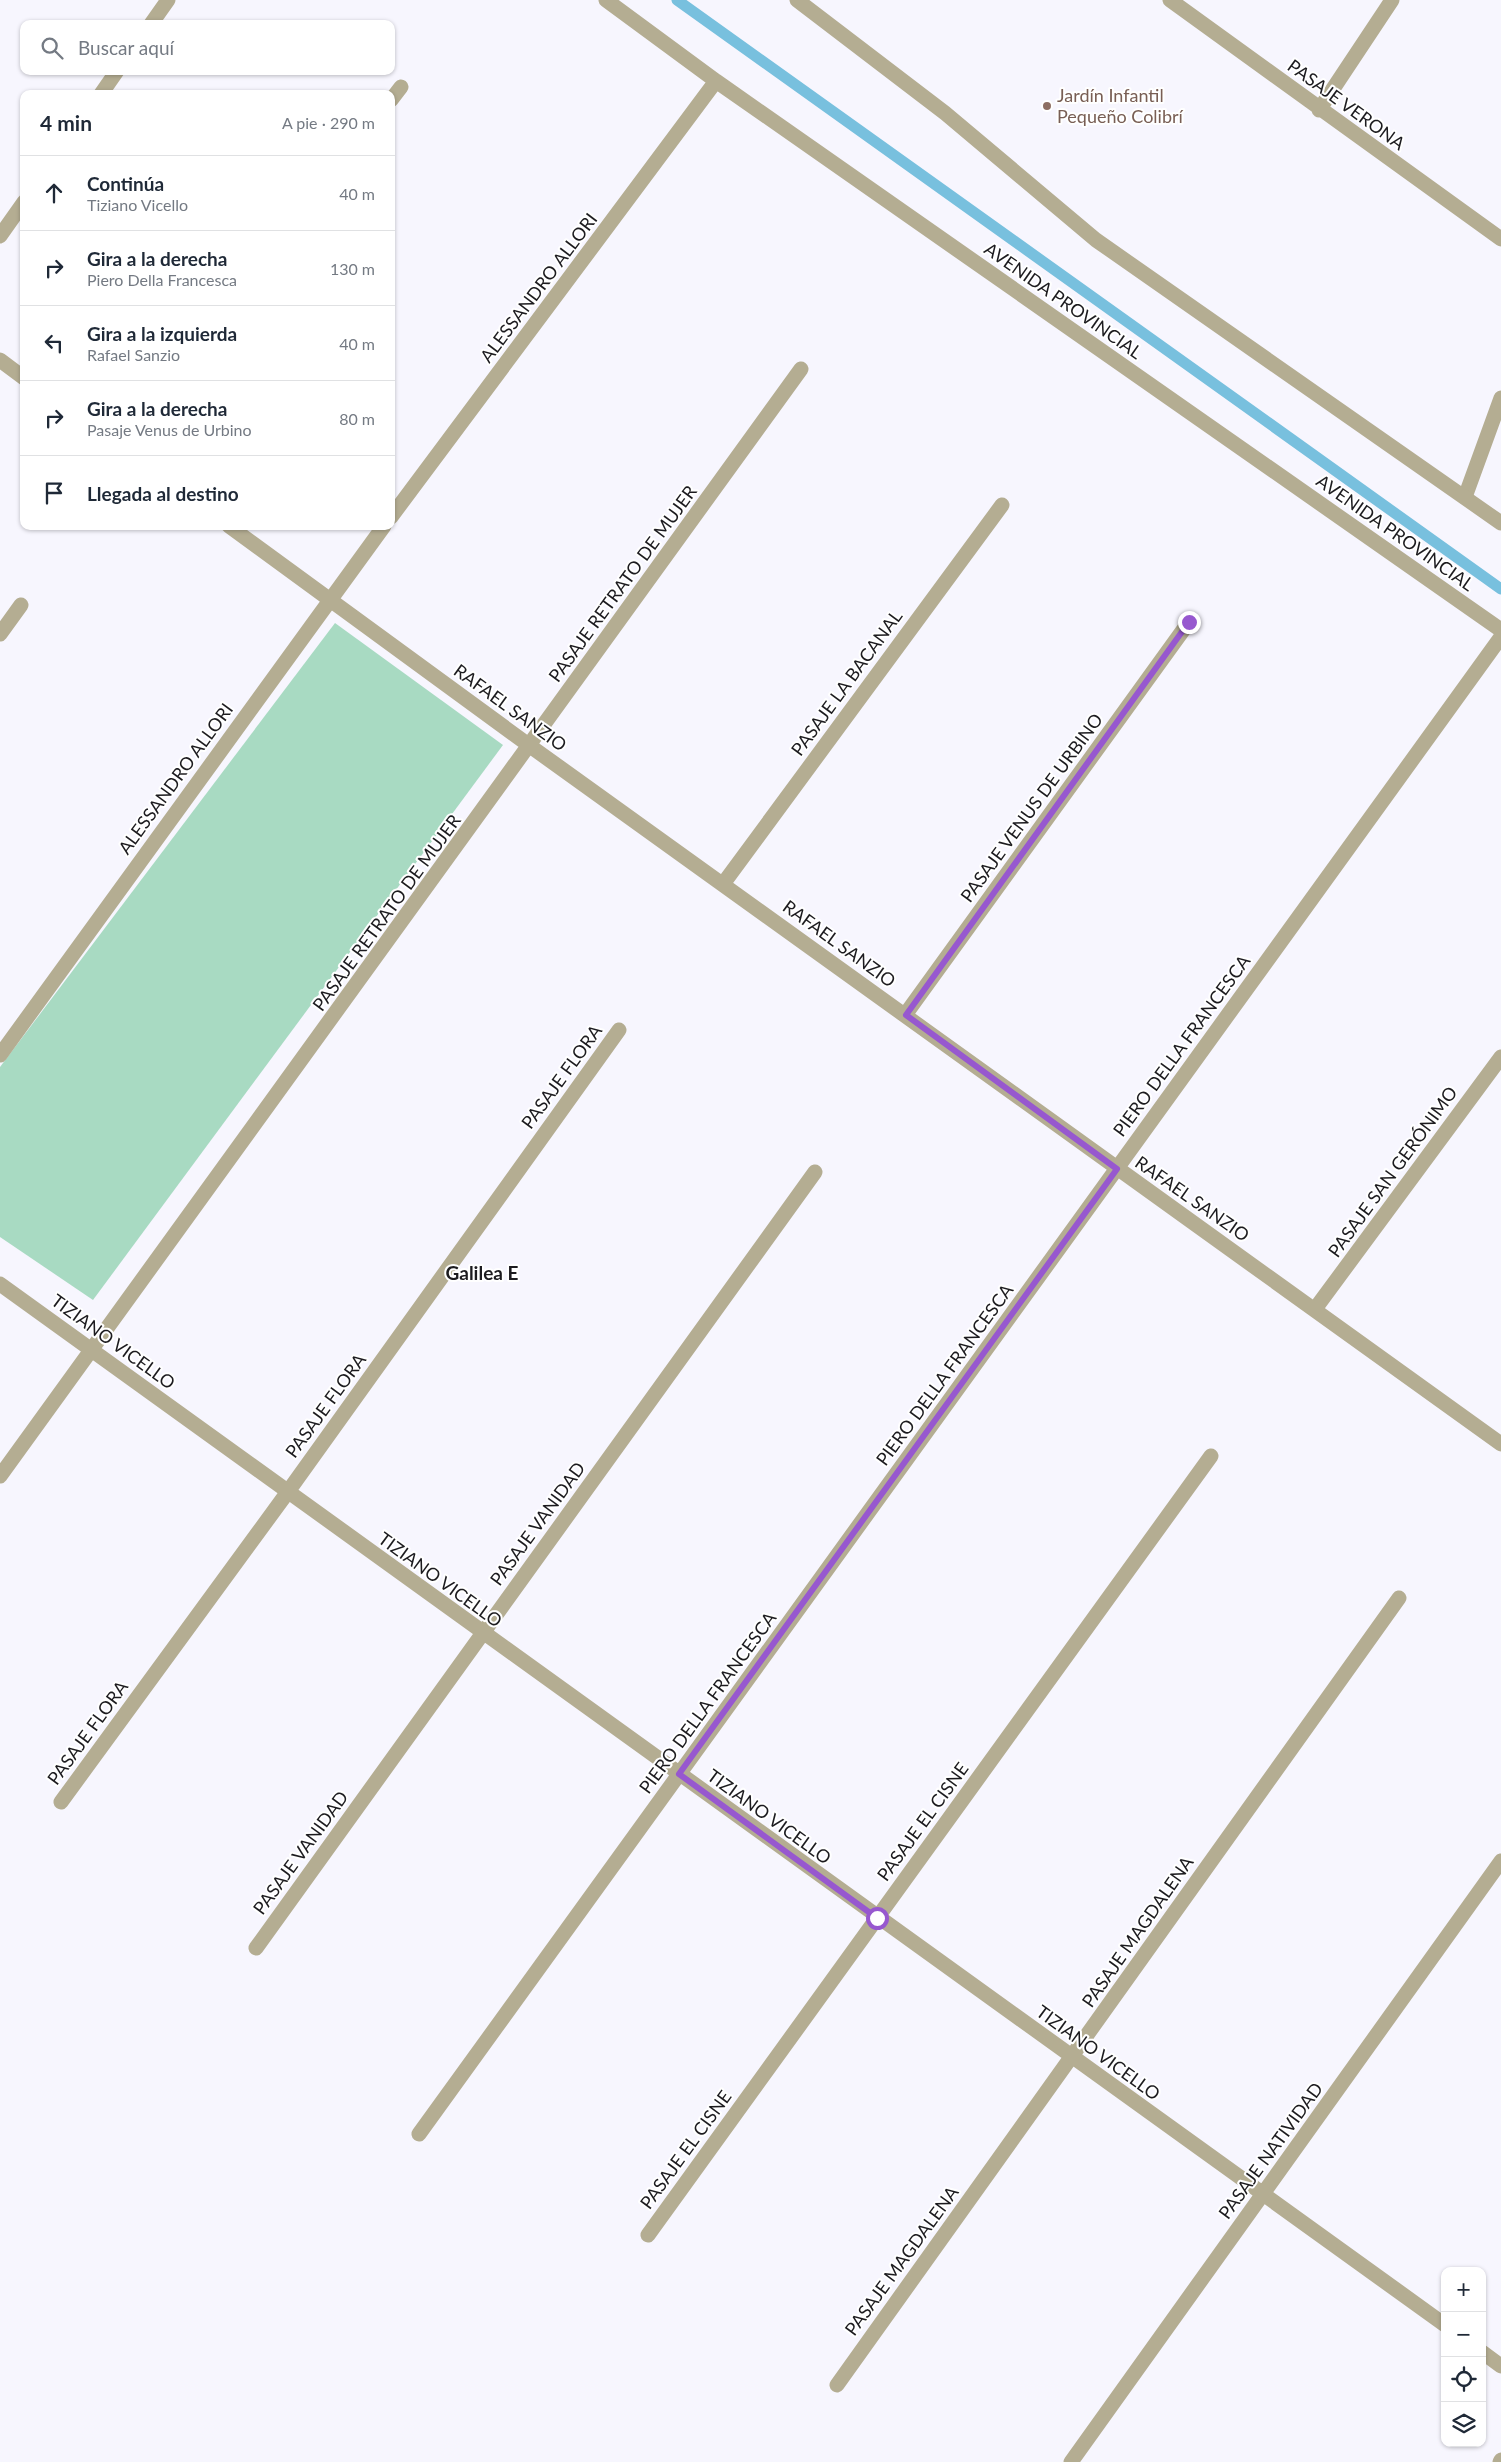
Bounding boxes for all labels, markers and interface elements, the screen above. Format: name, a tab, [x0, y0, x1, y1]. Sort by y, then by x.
search box	[20, 20, 395, 75]
icon: search	[38, 34, 66, 62]
text: Buscar aquí	[78, 36, 174, 59]
street label: PASAJE VERONA	[1284, 54, 1410, 155]
place label: Jardín Infantil Pequeño Colibrí	[1057, 84, 1184, 127]
marker: Jardín Infantil Pequeño Colibrí	[1041, 100, 1053, 112]
text: 4 min	[40, 110, 92, 135]
text: A pie · 290 m	[282, 113, 375, 132]
text: Continúa	[87, 172, 164, 195]
icon: ahead	[40, 179, 68, 207]
text: 40 m	[339, 184, 375, 203]
text: Tiziano Vicello	[87, 195, 188, 214]
street label: ALESSANDRO ALLORI	[475, 208, 601, 366]
street label: AVENIDA PROVINCIAL	[980, 237, 1147, 363]
text: Gira a la derecha	[87, 247, 227, 270]
icon: right	[40, 254, 68, 282]
text: 130 m	[330, 259, 375, 278]
text: Piero Della Francesca	[87, 270, 237, 289]
text: Gira a la izquierda	[87, 322, 237, 345]
icon: left	[40, 329, 68, 357]
text: 40 m	[339, 334, 375, 353]
text: Rafael Sanzio	[87, 345, 180, 364]
text: Gira a la derecha	[87, 397, 227, 420]
icon: right	[40, 404, 68, 432]
text: 80 m	[339, 409, 375, 428]
text: Pasaje Venus de Urbino	[87, 420, 252, 439]
street label: AVENIDA PROVINCIAL	[1312, 469, 1479, 595]
icon: arrive	[40, 479, 68, 507]
street label: PASAJE RETRATO DE MUJER	[544, 480, 701, 686]
text: Llegada al destino	[87, 482, 239, 505]
street label: PASAJE LA BACANAL	[786, 605, 906, 759]
route end	[1178, 611, 1201, 634]
street label: RAFAEL SANZIO	[450, 659, 571, 756]
street label: ALESSANDRO ALLORI	[113, 699, 237, 858]
street label: PASAJE VENUS DE URBINO	[955, 709, 1107, 906]
street label: PASAJE RETRATO DE MUJER	[308, 809, 465, 1015]
street label: RAFAEL SANZIO	[779, 895, 900, 992]
street label: PIERO DELLA FRANCESCA	[1108, 950, 1255, 1140]
street label: PASAJE FLORA	[516, 1019, 607, 1133]
street label: PASAJE SAN GERÓNIMO	[1323, 1082, 1461, 1261]
street label: RAFAEL SANZIO	[1131, 1151, 1254, 1246]
district label: Galilea E	[445, 1261, 519, 1284]
street label: PIERO DELLA FRANCESCA	[871, 1279, 1018, 1469]
street label: TIZIANO VICELLO	[47, 1289, 180, 1394]
street label: PASAJE FLORA	[280, 1348, 371, 1462]
street label: PASAJE VANIDAD	[485, 1457, 589, 1589]
street label: TIZIANO VICELLO	[374, 1527, 507, 1632]
street label: PIERO DELLA FRANCESCA	[634, 1607, 781, 1797]
street label: PASAJE FLORA	[42, 1675, 133, 1789]
street label: PASAJE EL CISNE	[872, 1758, 973, 1885]
street label: TIZIANO VICELLO	[703, 1764, 836, 1869]
street label: PASAJE VANIDAD	[248, 1786, 352, 1918]
street label: PASAJE MAGDALENA	[1077, 1851, 1198, 2011]
route start	[866, 1907, 889, 1930]
street label: TIZIANO VICELLO	[1032, 2000, 1165, 2105]
street label: PASAJE NATIVIDAD	[1213, 2078, 1327, 2223]
street label: PASAJE EL CISNE	[635, 2086, 736, 2213]
street label: PASAJE MAGDALENA	[840, 2181, 963, 2339]
map controls	[1441, 2267, 1486, 2447]
button: +	[1441, 2267, 1486, 2312]
button: −	[1441, 2312, 1486, 2357]
button: locate	[1441, 2357, 1486, 2402]
button: layers	[1441, 2402, 1486, 2447]

